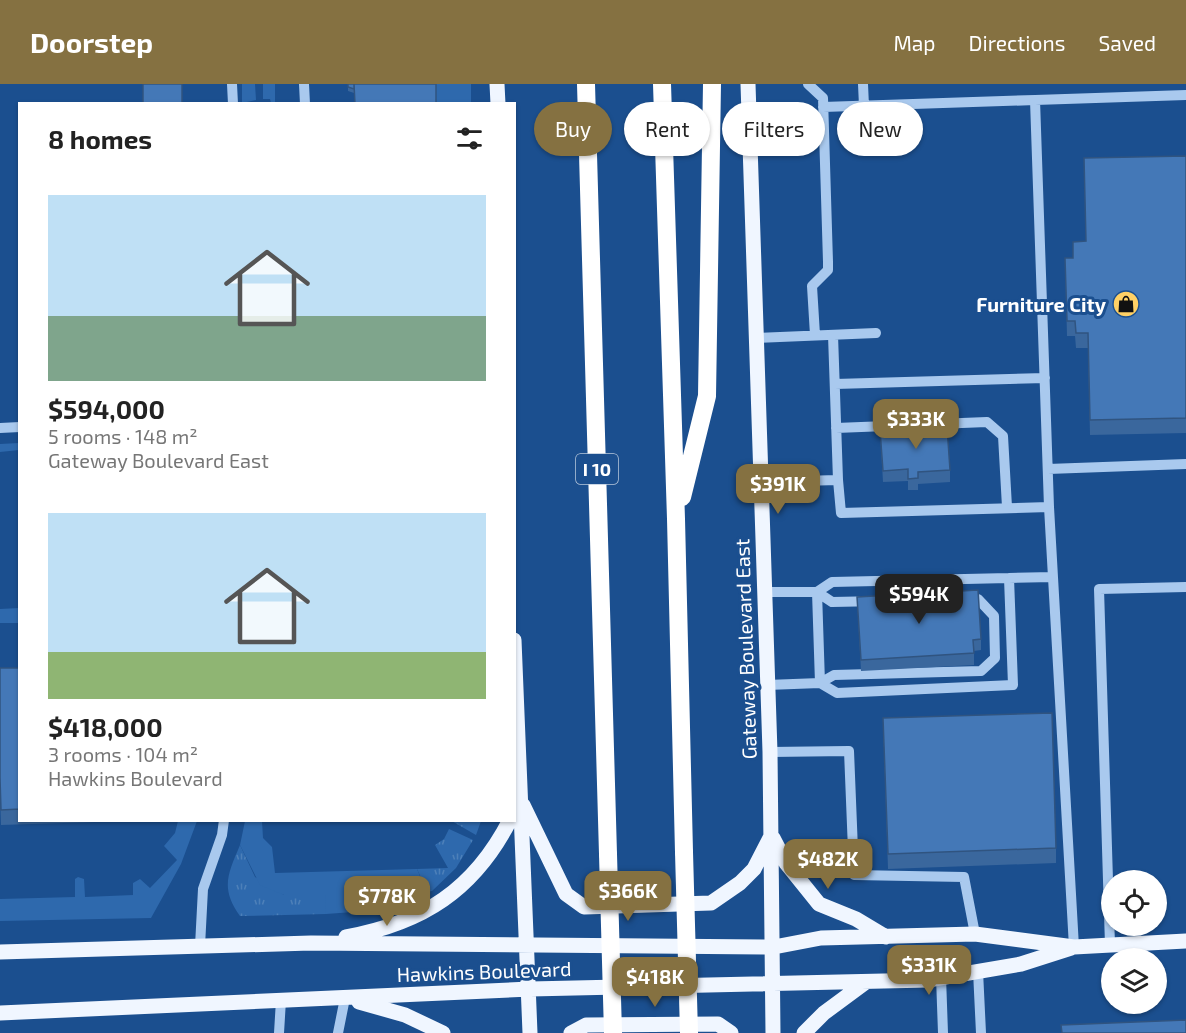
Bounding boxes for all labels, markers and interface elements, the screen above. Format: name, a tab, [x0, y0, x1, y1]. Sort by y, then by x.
text: Doorstep	[30, 25, 153, 59]
text: Map	[893, 30, 936, 55]
text: Directions	[969, 30, 1065, 55]
text: Saved	[1098, 30, 1156, 55]
chip: Buy	[534, 102, 612, 156]
chip: Rent	[624, 102, 710, 156]
chip: Filters	[722, 102, 825, 156]
chip: New	[837, 102, 923, 156]
icon: filters	[453, 122, 486, 155]
text: 8 homes	[48, 123, 152, 154]
icon: home	[213, 234, 321, 342]
shop icon: Furniture City	[1111, 289, 1141, 319]
place label: Furniture City	[976, 292, 1107, 317]
text: $594,000	[48, 393, 165, 424]
pin: $333K	[874, 399, 958, 450]
text: $333K	[887, 406, 945, 430]
text: 5 rooms · 148 m²	[48, 424, 198, 448]
text: Gateway Boulevard East	[48, 448, 269, 472]
road number: I 10	[576, 454, 618, 484]
pin: $391K	[736, 464, 820, 515]
text: $391K	[750, 471, 806, 495]
street label: Gateway Boulevard East	[729, 538, 761, 760]
icon: home	[213, 552, 321, 660]
pin: $594K	[877, 574, 961, 625]
text: $594K	[889, 581, 949, 605]
text: $418,000	[48, 711, 163, 742]
text: 3 rooms · 104 m²	[48, 742, 198, 766]
text: Hawkins Boulevard	[48, 766, 223, 790]
pin: $482K	[786, 839, 870, 890]
text: $482K	[797, 846, 859, 870]
map controls	[1101, 870, 1167, 1014]
button: locate	[1101, 870, 1167, 936]
pin: $366K	[586, 871, 670, 922]
pin: $778K	[345, 876, 429, 927]
text: $366K	[598, 878, 658, 902]
text: $778K	[358, 883, 416, 907]
pin: $331K	[887, 945, 971, 996]
button: layers	[1101, 948, 1167, 1014]
text: $331K	[901, 952, 957, 976]
street label: Hawkins Boulevard	[396, 956, 572, 986]
pin: $418K	[613, 957, 697, 1008]
text: $418K	[626, 964, 684, 988]

